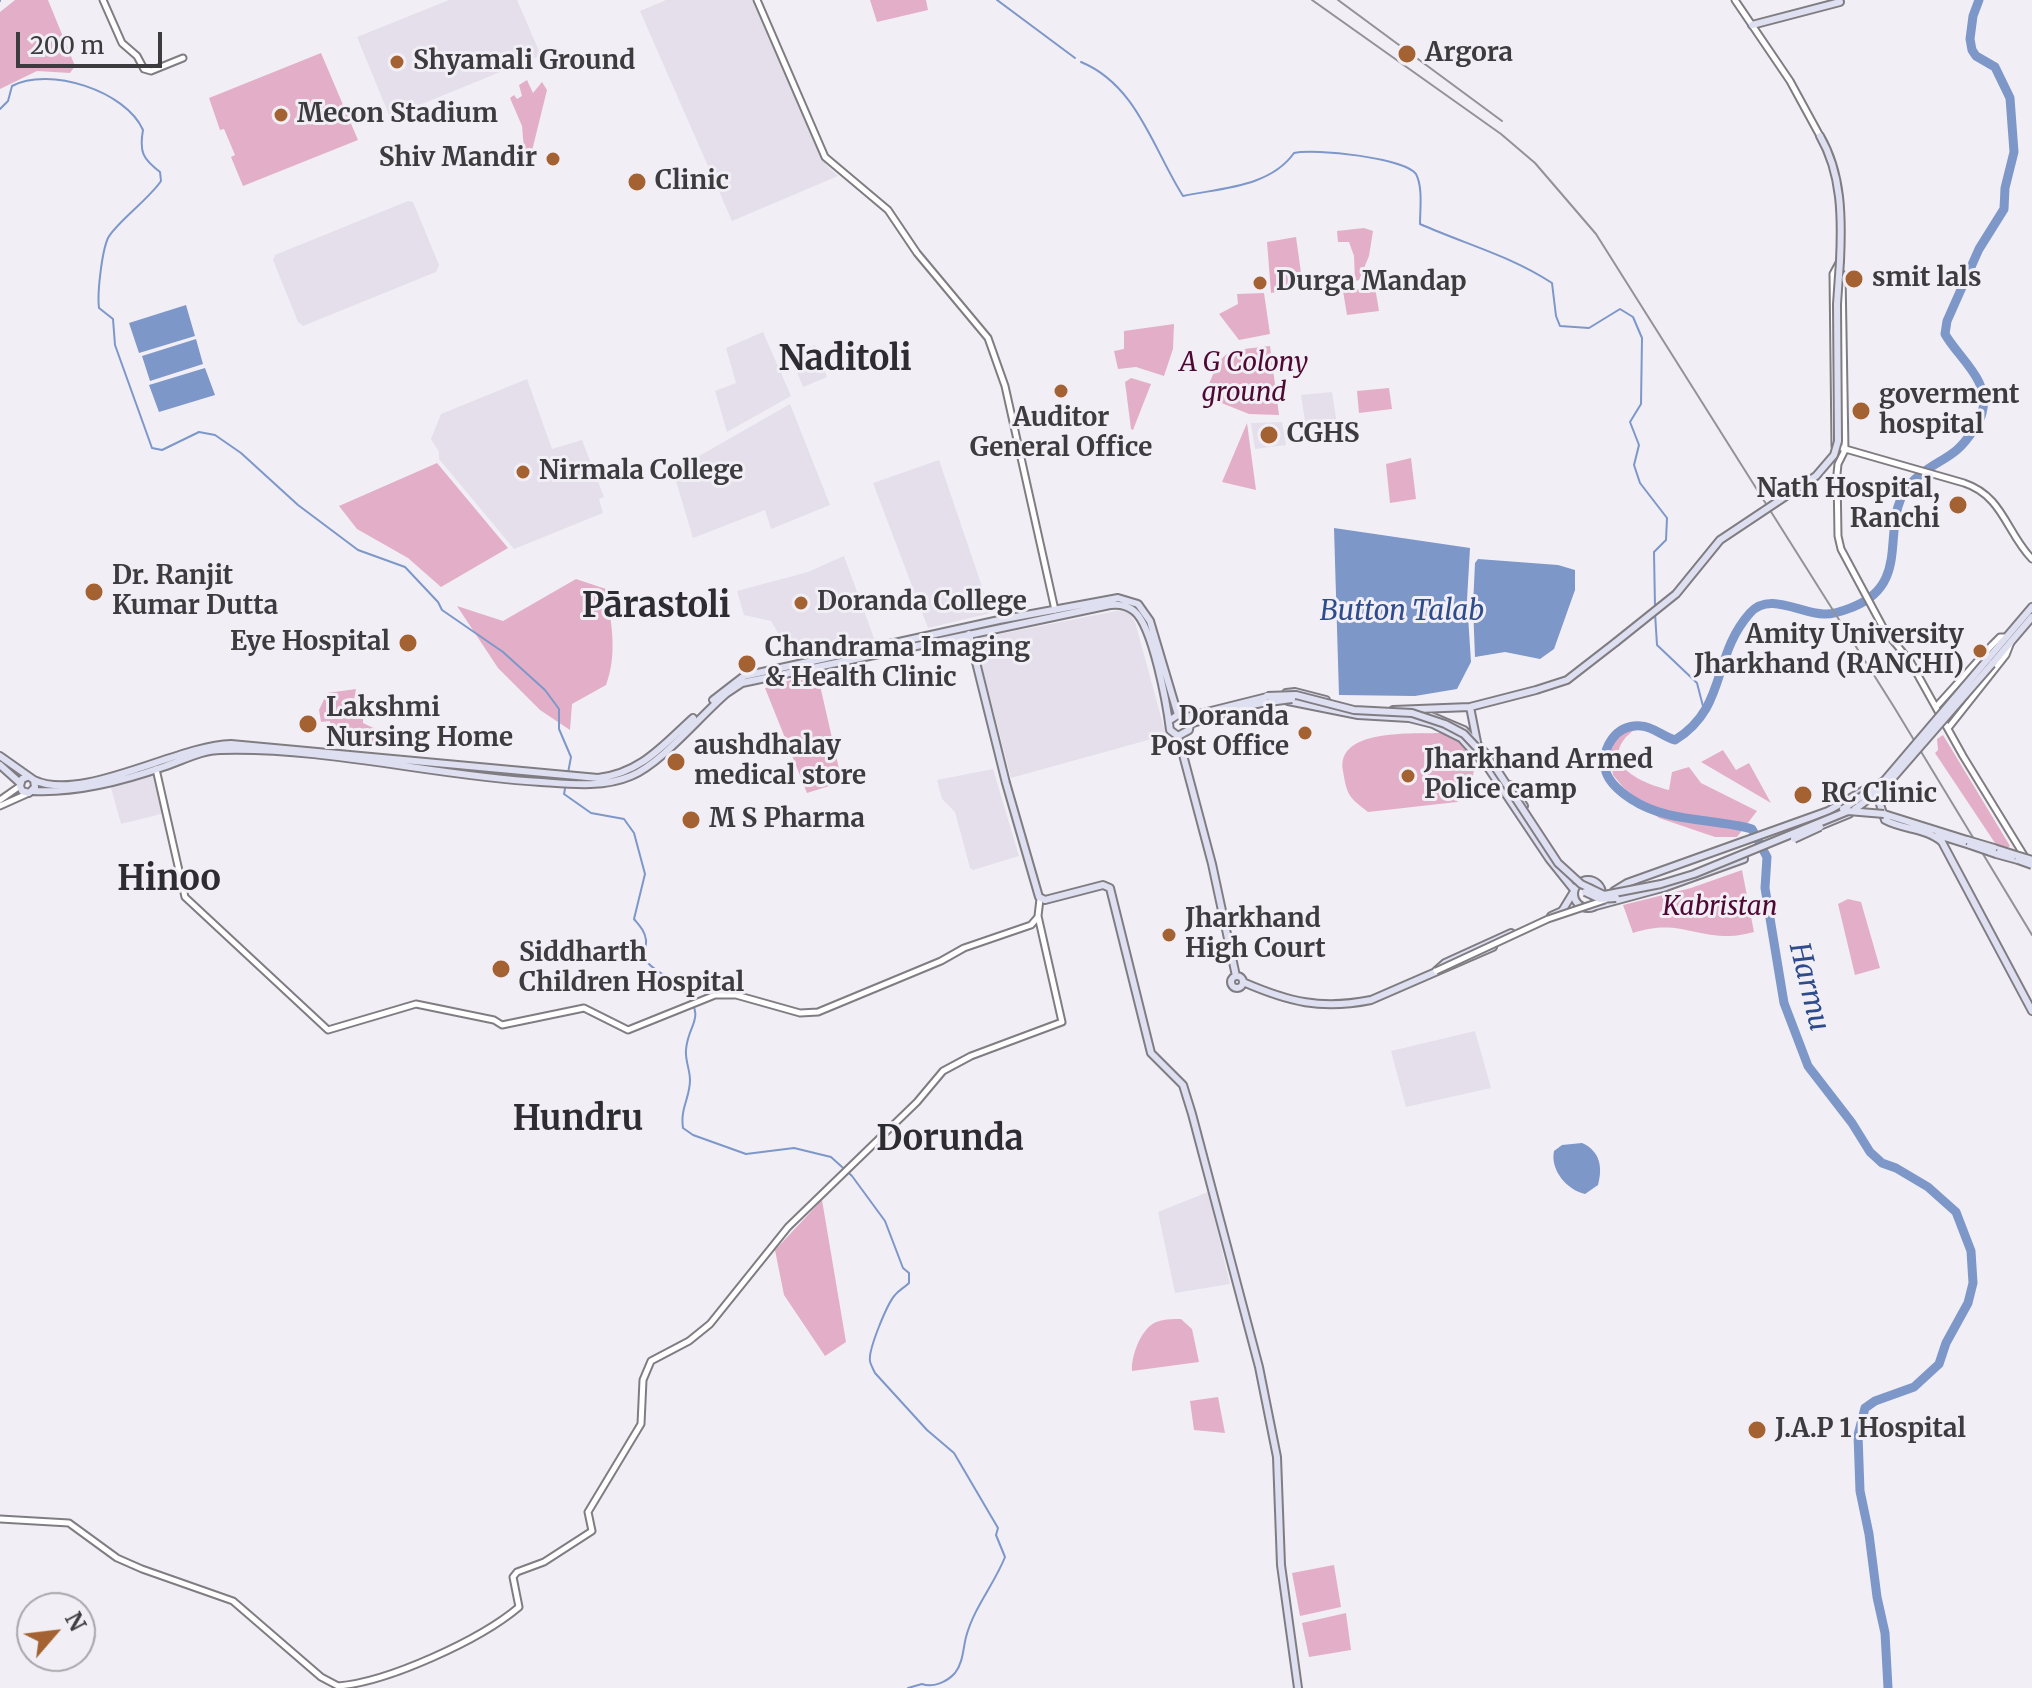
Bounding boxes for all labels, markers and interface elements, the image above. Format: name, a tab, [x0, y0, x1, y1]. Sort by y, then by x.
scale bar	[20, 16, 166, 66]
text: 200 m	[30, 30, 104, 61]
place label: Argora	[1425, 38, 1513, 70]
marker: Argora	[1396, 43, 1418, 65]
place label: Shyamali Ground	[413, 46, 635, 78]
marker: Shyamali Ground	[388, 53, 406, 71]
place label: Mecon Stadium	[297, 99, 498, 131]
marker: Mecon Stadium	[272, 106, 290, 124]
place label: Shiv Mandir	[379, 143, 537, 175]
marker: Shiv Mandir	[544, 150, 562, 168]
place label: Clinic	[655, 166, 729, 198]
marker: Clinic	[626, 171, 648, 193]
place label: smit lals	[1872, 263, 1981, 295]
place label: Durga Mandap	[1276, 267, 1467, 299]
marker: smit lals	[1843, 268, 1865, 290]
marker: Durga Mandap	[1251, 274, 1269, 292]
district label: Naditoli	[778, 340, 912, 380]
park label: A G Colony ground	[1180, 348, 1308, 410]
place label: goverment hospital	[1879, 380, 2019, 442]
marker: Auditor General Office	[1052, 382, 1070, 400]
marker: goverment hospital	[1850, 400, 1872, 422]
place label: Auditor General Office	[970, 403, 1152, 464]
place label: CGHS	[1287, 419, 1359, 451]
marker: CGHS	[1258, 424, 1280, 446]
place label: Nirmala College	[539, 456, 743, 488]
marker: Nirmala College	[514, 463, 532, 481]
place label: Nath Hospital, Ranchi	[1756, 474, 1940, 536]
marker: Nath Hospital, Ranchi	[1947, 494, 1969, 516]
place label: Dr. Ranjit Kumar Dutta	[112, 561, 278, 622]
marker: Dr. Ranjit Kumar Dutta	[83, 581, 105, 603]
district label: Pārastoli	[582, 587, 730, 627]
place label: Doranda College	[817, 587, 1027, 619]
marker: Doranda College	[792, 594, 810, 612]
water label: Button Talab	[1320, 595, 1484, 629]
place label: Amity University Jharkhand (RANCHI)	[1694, 620, 1964, 682]
place label: Eye Hospital	[230, 627, 390, 659]
marker: Eye Hospital	[397, 632, 419, 654]
place label: Chandrama Imaging & Health Clinic	[765, 633, 1030, 694]
marker: Amity University Jharkhand (RANCHI)	[1971, 642, 1989, 660]
marker: Chandrama Imaging & Health Clinic	[736, 653, 758, 675]
place label: Lakshmi Nursing Home	[326, 693, 513, 754]
place label: Doranda Post Office	[1150, 702, 1289, 764]
marker: Lakshmi Nursing Home	[297, 713, 319, 735]
marker: Doranda Post Office	[1296, 724, 1314, 742]
place label: aushdhalay medical store	[694, 731, 866, 792]
place label: Jharkhand Armed Police camp	[1424, 745, 1653, 806]
marker: aushdhalay medical store	[665, 751, 687, 773]
marker: Jharkhand Armed Police camp	[1399, 767, 1417, 785]
place label: RC Clinic	[1821, 779, 1937, 811]
marker: RC Clinic	[1792, 784, 1814, 806]
place label: M S Pharma	[709, 804, 865, 836]
marker: M S Pharma	[680, 809, 702, 831]
district label: Hinoo	[117, 860, 221, 900]
park label: Kabristan	[1663, 892, 1777, 924]
place label: Jharkhand High Court	[1185, 904, 1326, 966]
marker: Jharkhand High Court	[1160, 926, 1178, 944]
place label: Siddharth Children Hospital	[519, 938, 744, 1000]
water label: Harmu	[1781, 939, 1835, 1035]
marker: Siddharth Children Hospital	[490, 958, 512, 980]
district label: Hundru	[513, 1100, 643, 1140]
district label: Dorunda	[876, 1120, 1024, 1160]
place label: J.A.P 1 Hospital	[1775, 1414, 1966, 1446]
marker: J.A.P 1 Hospital	[1746, 1419, 1768, 1441]
north arrow	[16, 1592, 96, 1672]
text: N	[59, 1607, 92, 1636]

